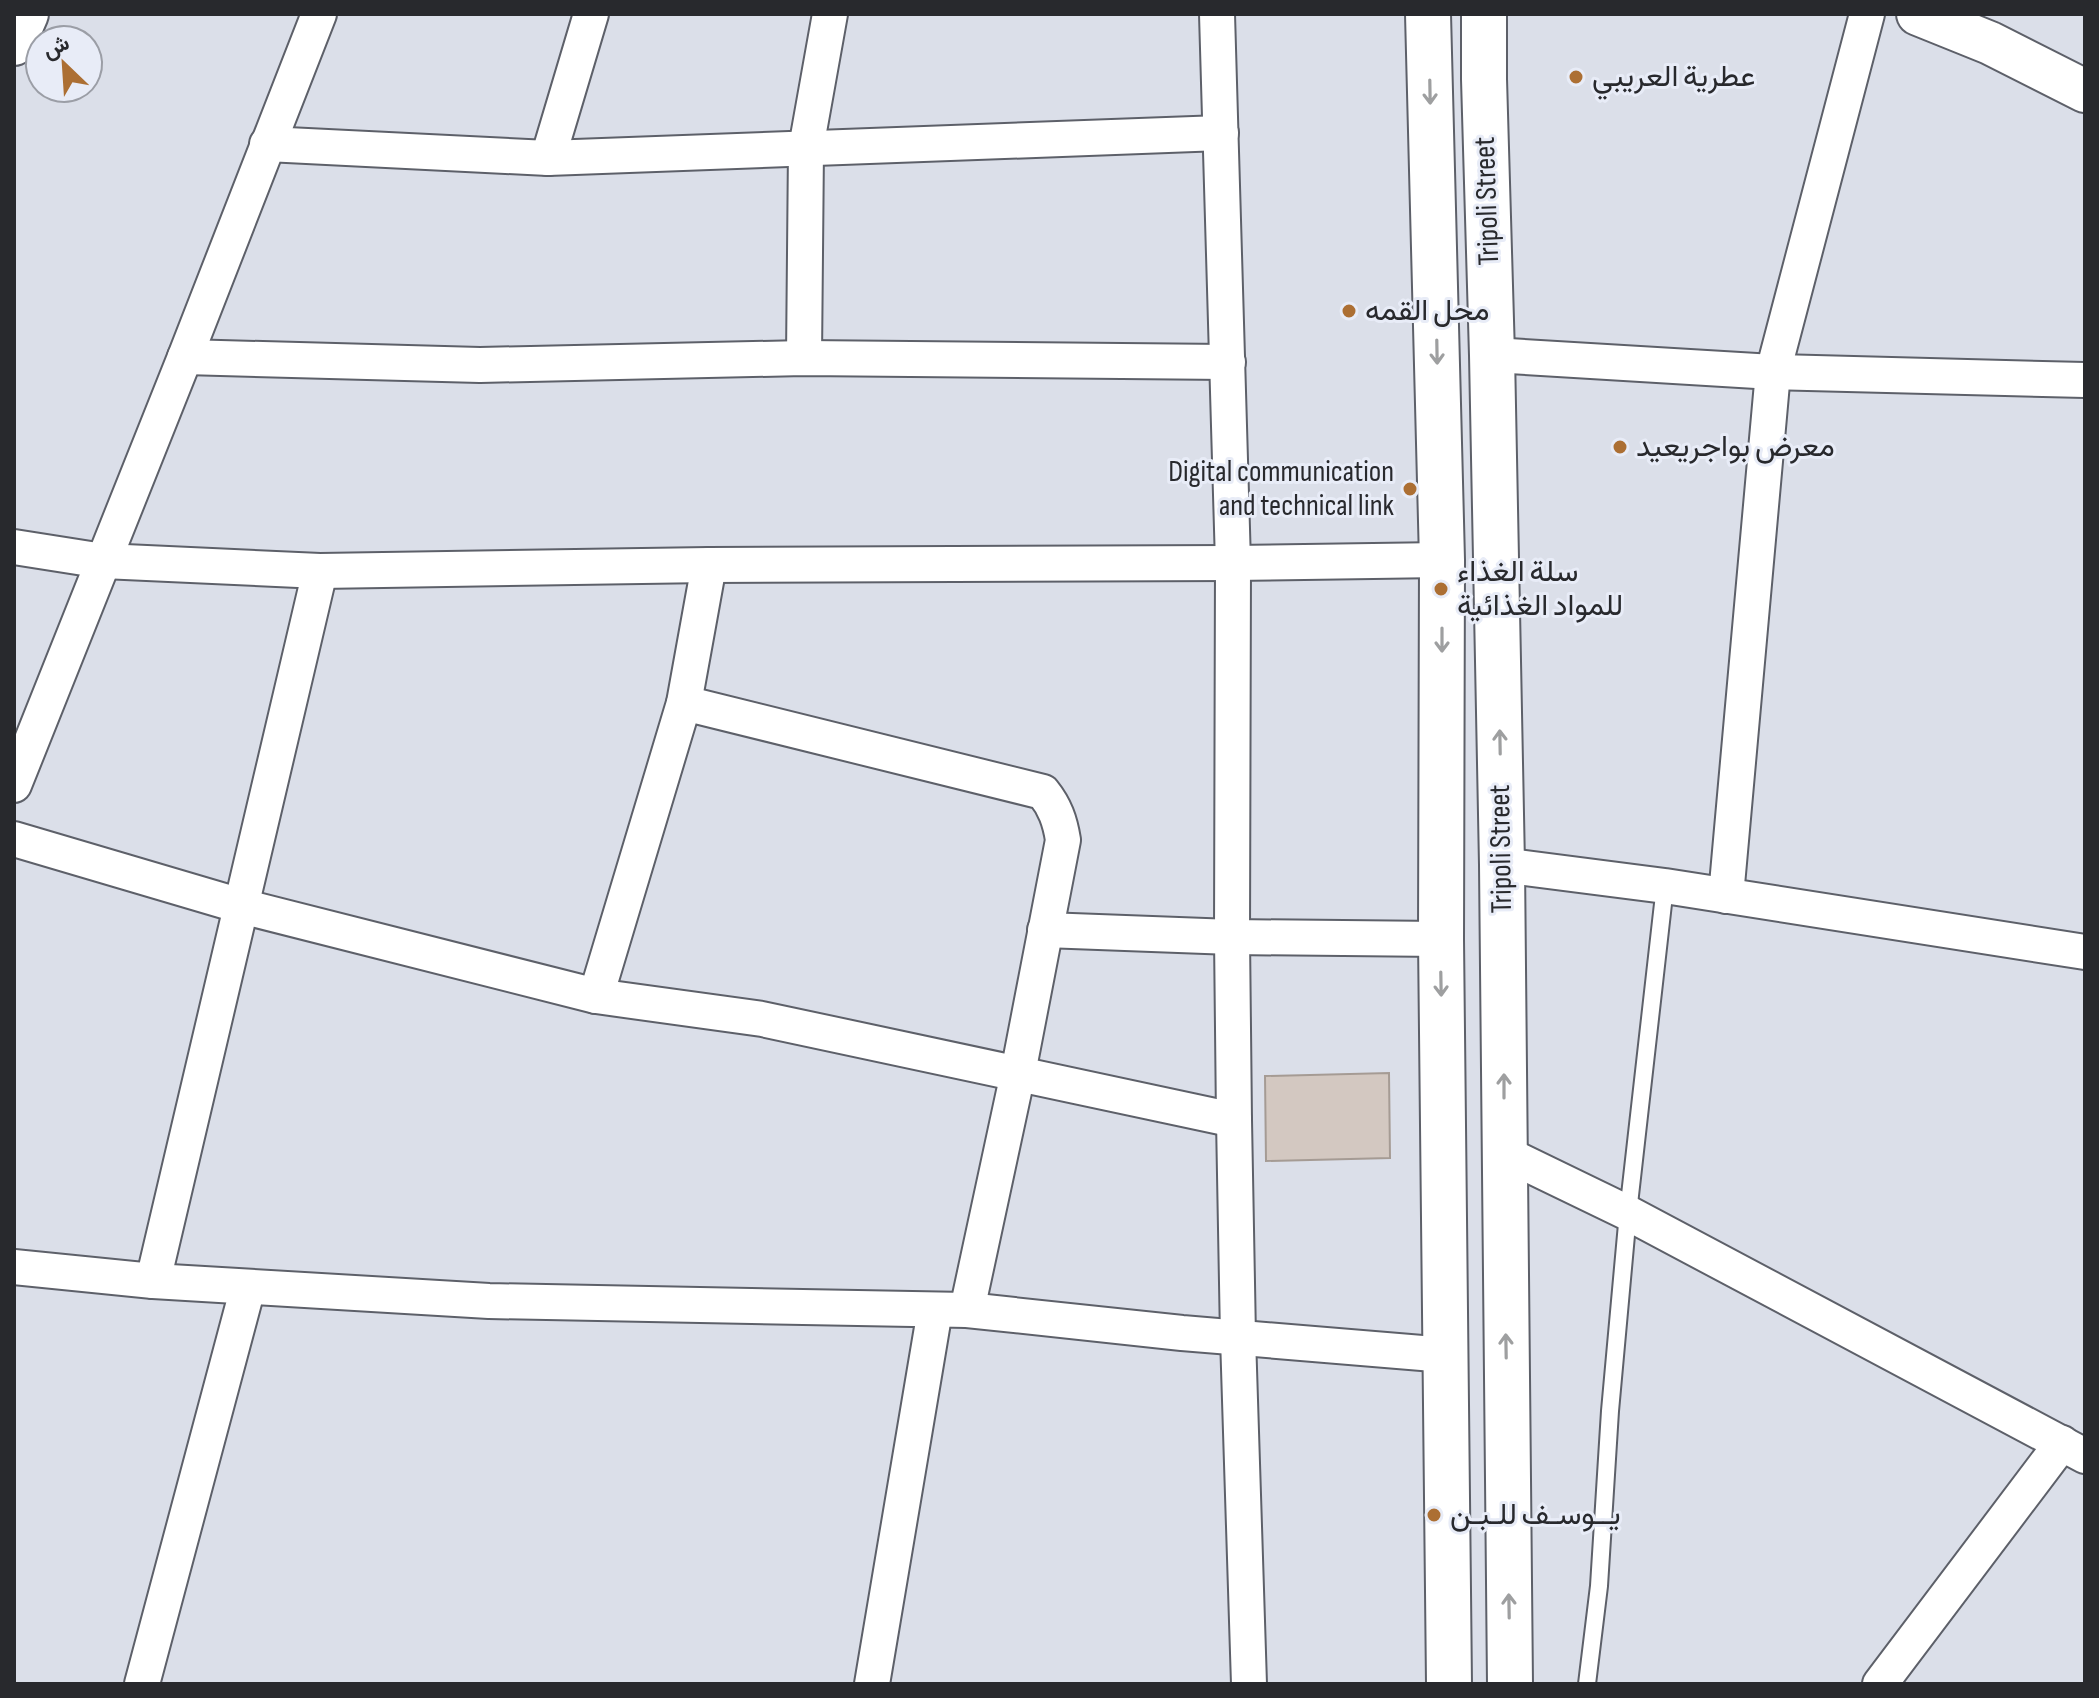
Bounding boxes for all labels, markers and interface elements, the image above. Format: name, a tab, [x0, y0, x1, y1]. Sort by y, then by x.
north arrow	[24, 24, 104, 104]
text: ش	[38, 29, 74, 65]
place label: عطرية العريبي	[1592, 59, 1756, 100]
marker: عطرية العريبي	[1567, 68, 1585, 86]
one-way arrow	[1422, 78, 1438, 105]
street label: Tripoli Street	[1467, 136, 1507, 266]
place label: محل القمه	[1365, 293, 1490, 329]
marker: محل القمه	[1340, 302, 1358, 320]
one-way arrow	[1429, 338, 1444, 365]
place label: معرض بواجريعيد	[1636, 429, 1835, 465]
marker: معرض بواجريعيد	[1611, 438, 1629, 456]
place label: Digital communication and technical link	[1168, 454, 1395, 524]
marker: Digital communication and technical link	[1401, 480, 1419, 498]
place label: سلة الغذاء للمواد الغذائية	[1457, 554, 1623, 624]
marker: سلة الغذاء للمواد الغذائية	[1432, 580, 1450, 598]
one-way arrow	[1434, 626, 1450, 653]
one-way arrow	[1492, 729, 1507, 756]
street label: Tripoli Street	[1482, 784, 1520, 914]
one-way arrow	[1434, 970, 1449, 997]
one-way arrow	[1496, 1073, 1511, 1100]
one-way arrow	[1498, 1333, 1514, 1360]
place label: يــوسـف للـبـن	[1450, 1497, 1621, 1533]
marker: يــوسـف للـبـن	[1425, 1506, 1443, 1524]
one-way arrow	[1501, 1593, 1517, 1620]

